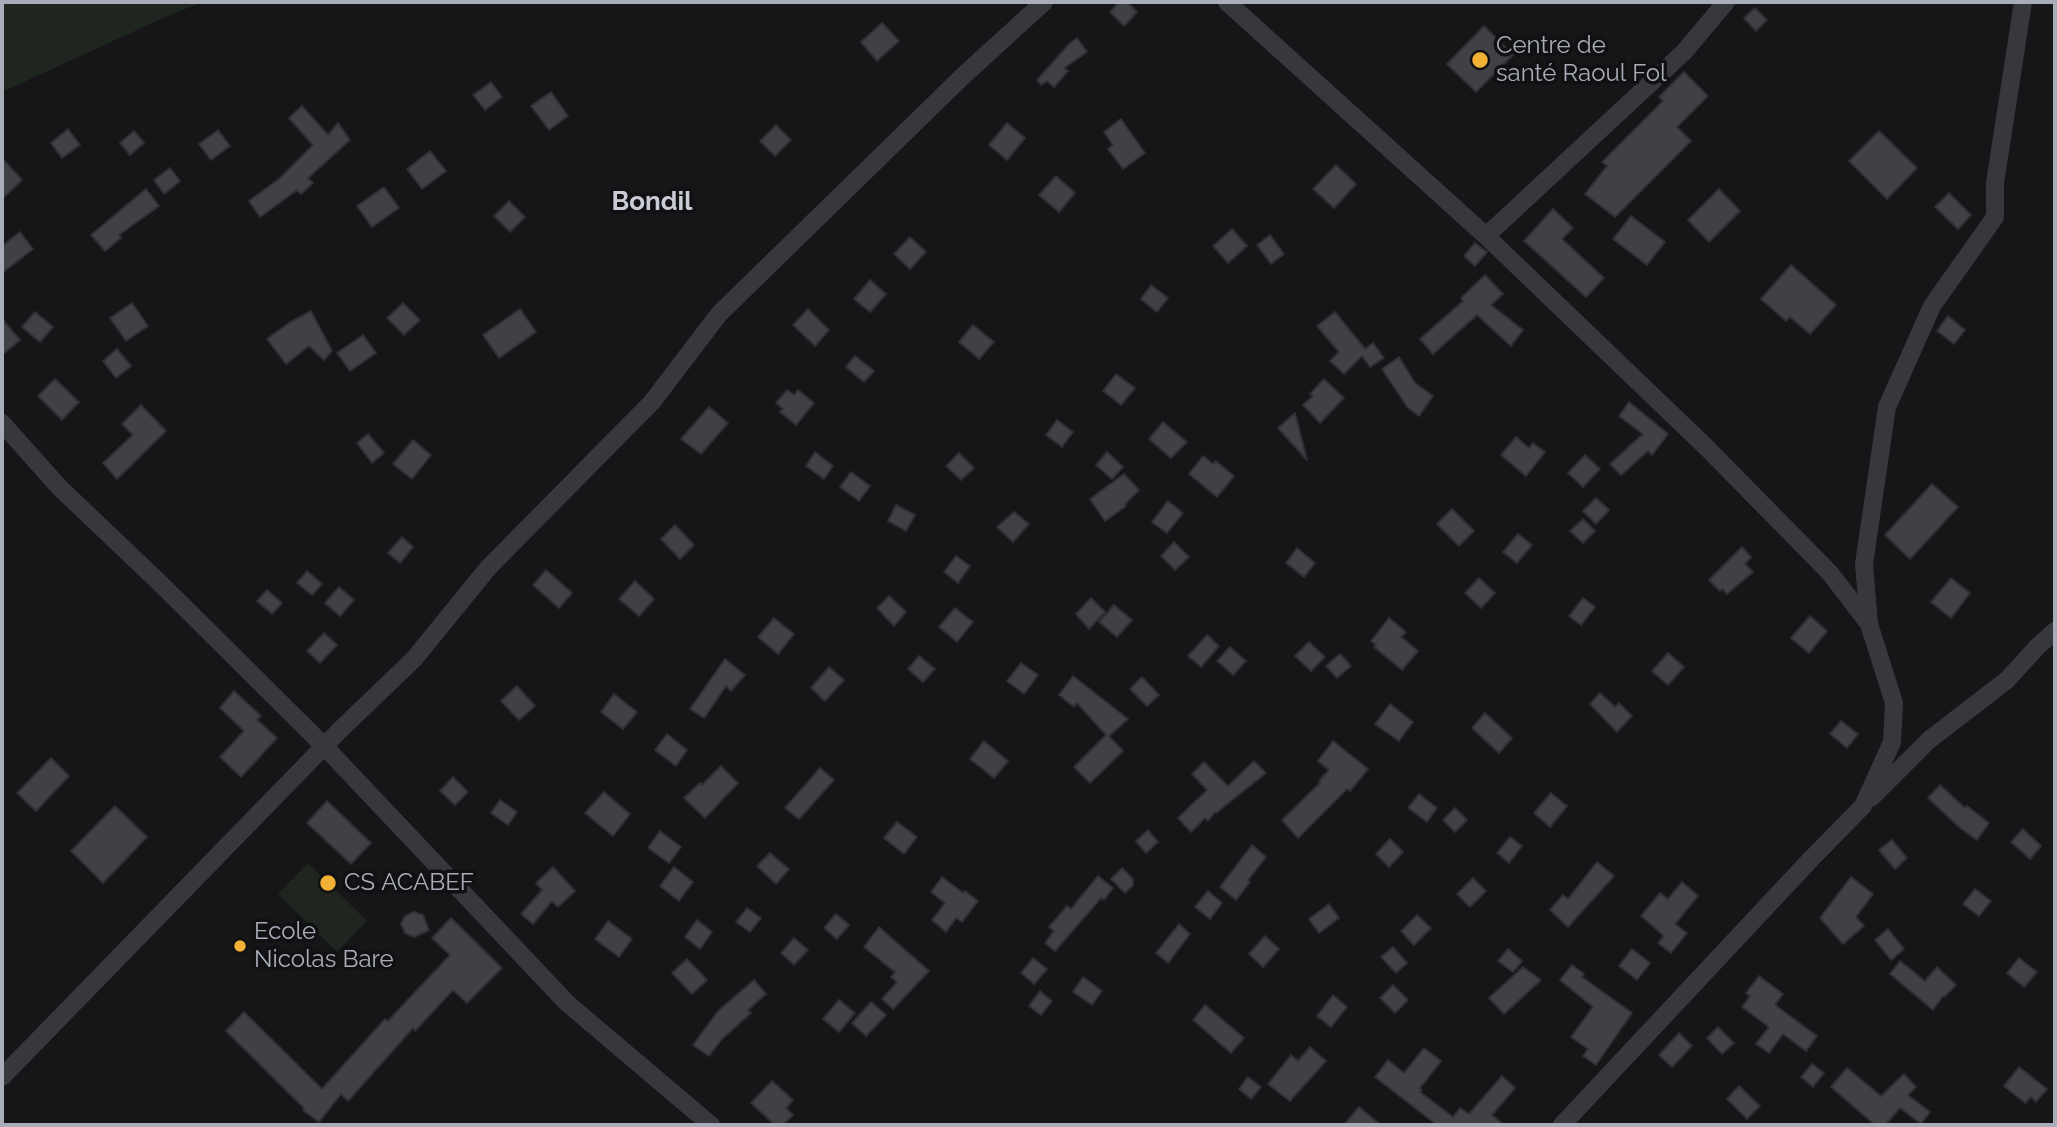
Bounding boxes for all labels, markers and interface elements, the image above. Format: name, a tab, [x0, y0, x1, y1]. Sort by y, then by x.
place label: Centre de santé Raoul Fol	[1496, 32, 1666, 88]
marker: Centre de santé Raoul Fol	[1470, 50, 1490, 70]
district label: Bondil	[612, 186, 692, 218]
place label: CS ACABEF	[344, 869, 474, 897]
marker: CS ACABEF	[318, 873, 338, 893]
place label: Ecole Nicolas Bare	[254, 918, 394, 974]
marker: Ecole Nicolas Bare	[232, 938, 248, 954]

